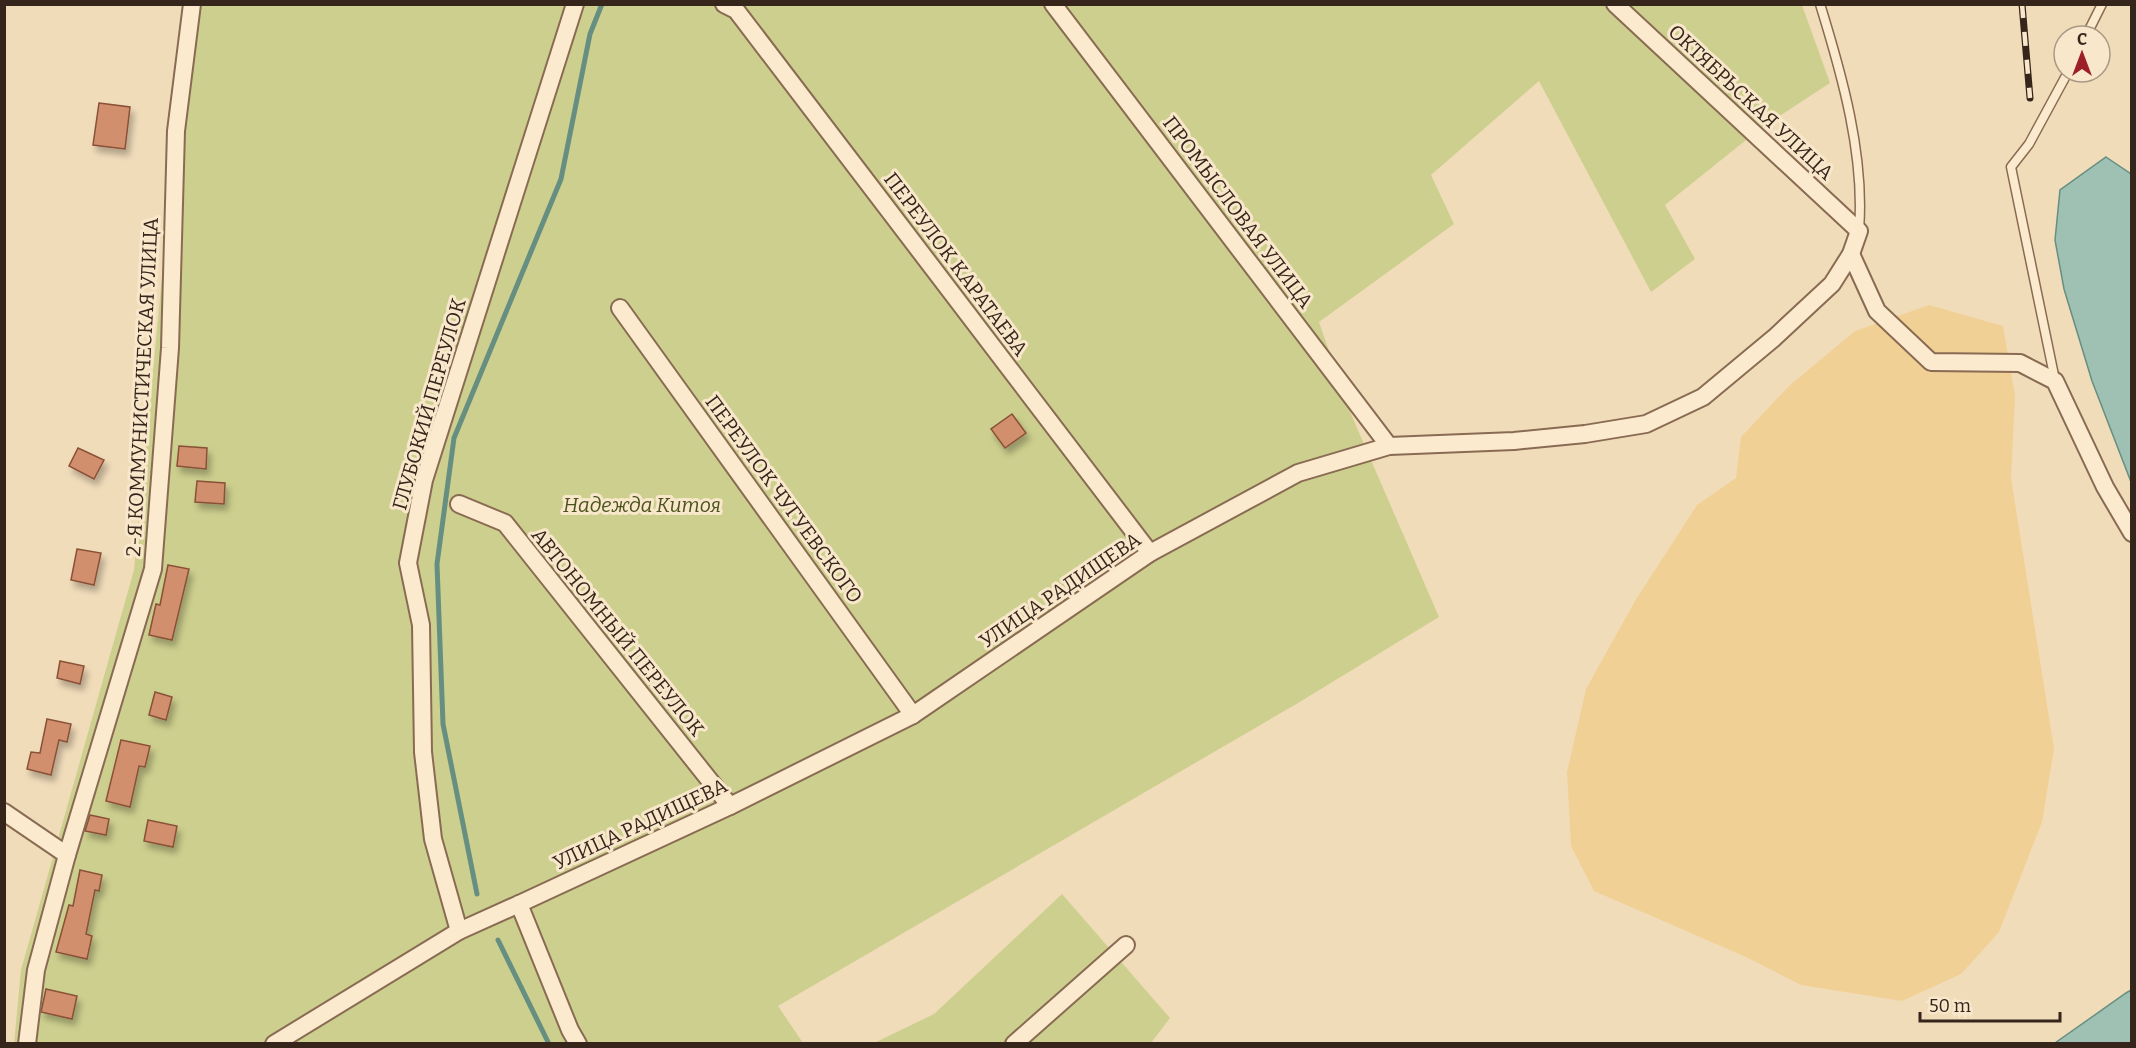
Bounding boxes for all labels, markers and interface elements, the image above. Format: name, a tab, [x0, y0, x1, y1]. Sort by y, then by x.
street label: ОКТЯБРЬСКАЯ УЛИЦА	[1664, 19, 1839, 185]
north arrow	[2052, 24, 2112, 84]
text: С	[2077, 30, 2087, 49]
street label: ПРОМЫСЛОВАЯ УЛИЦА	[1158, 111, 1319, 313]
street label: ПЕРЕУЛОК КАРАТАЕВА	[879, 167, 1033, 361]
street label: 2-Я КОММУНИСТИЧЕСКАЯ УЛИЦА	[121, 216, 163, 557]
street label: ГЛУБОКИЙ ПЕРЕУЛОК	[387, 295, 471, 513]
street label: ПЕРЕУЛОК ЧУГУЕВСКОГО	[700, 390, 868, 608]
park label: Надежда Китоя	[563, 493, 721, 517]
street label: АВТОНОМНЫЙ ПЕРЕУЛОК	[527, 523, 709, 741]
street label: УЛИЦА РАДИЩЕВА	[975, 527, 1146, 653]
street label: УЛИЦА РАДИЩЕВА	[549, 773, 732, 875]
scale bar	[1920, 985, 2060, 1023]
text: 50 m	[1929, 995, 1971, 1017]

